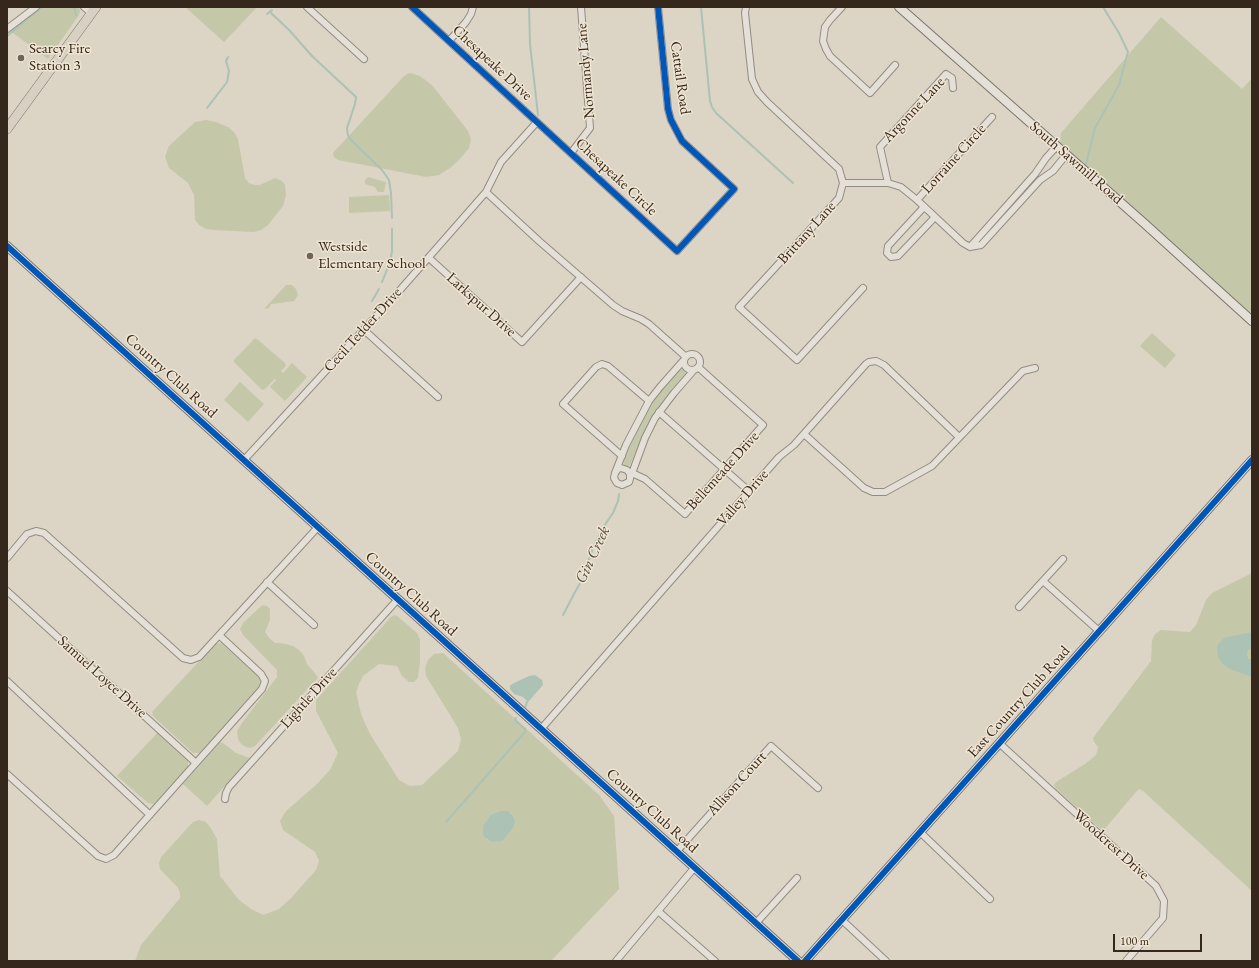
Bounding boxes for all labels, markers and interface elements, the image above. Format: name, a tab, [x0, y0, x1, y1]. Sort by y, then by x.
street label: Chesapeake Drive	[448, 21, 536, 105]
street label: Normandy Lane	[573, 23, 599, 119]
place label: Searcy Fire Station 3	[29, 40, 90, 75]
street label: Cattail Road	[666, 40, 694, 116]
marker: Searcy Fire Station 3	[16, 53, 26, 63]
street label: Argonne Lane	[879, 74, 949, 146]
street label: South Sawmill Road	[1026, 118, 1126, 208]
street label: Lorraine Circle	[918, 120, 990, 198]
street label: Chesapeake Circle	[571, 134, 661, 220]
street label: Brittany Lane	[774, 198, 840, 268]
place label: Westside Elementary School	[318, 238, 426, 273]
marker: Westside Elementary School	[305, 251, 315, 261]
street label: Larkspur Drive	[443, 269, 519, 341]
street label: Cecil Tedder Drive	[320, 284, 406, 376]
street label: Country Club Road	[121, 330, 221, 422]
street label: Bellemeade Drive	[683, 428, 763, 514]
street label: Valley Drive	[713, 466, 773, 530]
water label: Gin Creek	[571, 523, 615, 587]
street label: Country Club Road	[361, 548, 461, 640]
street label: Samuel Loyce Drive	[54, 632, 150, 722]
street label: East Country Club Road	[964, 642, 1074, 762]
street label: Lightle Drive	[277, 664, 341, 732]
street label: Allison Court	[703, 748, 771, 820]
street label: Country Club Road	[602, 765, 702, 857]
street label: Woodcrest Drive	[1069, 806, 1153, 884]
scale bar	[1115, 926, 1204, 952]
text: 100 m	[1120, 933, 1149, 949]

